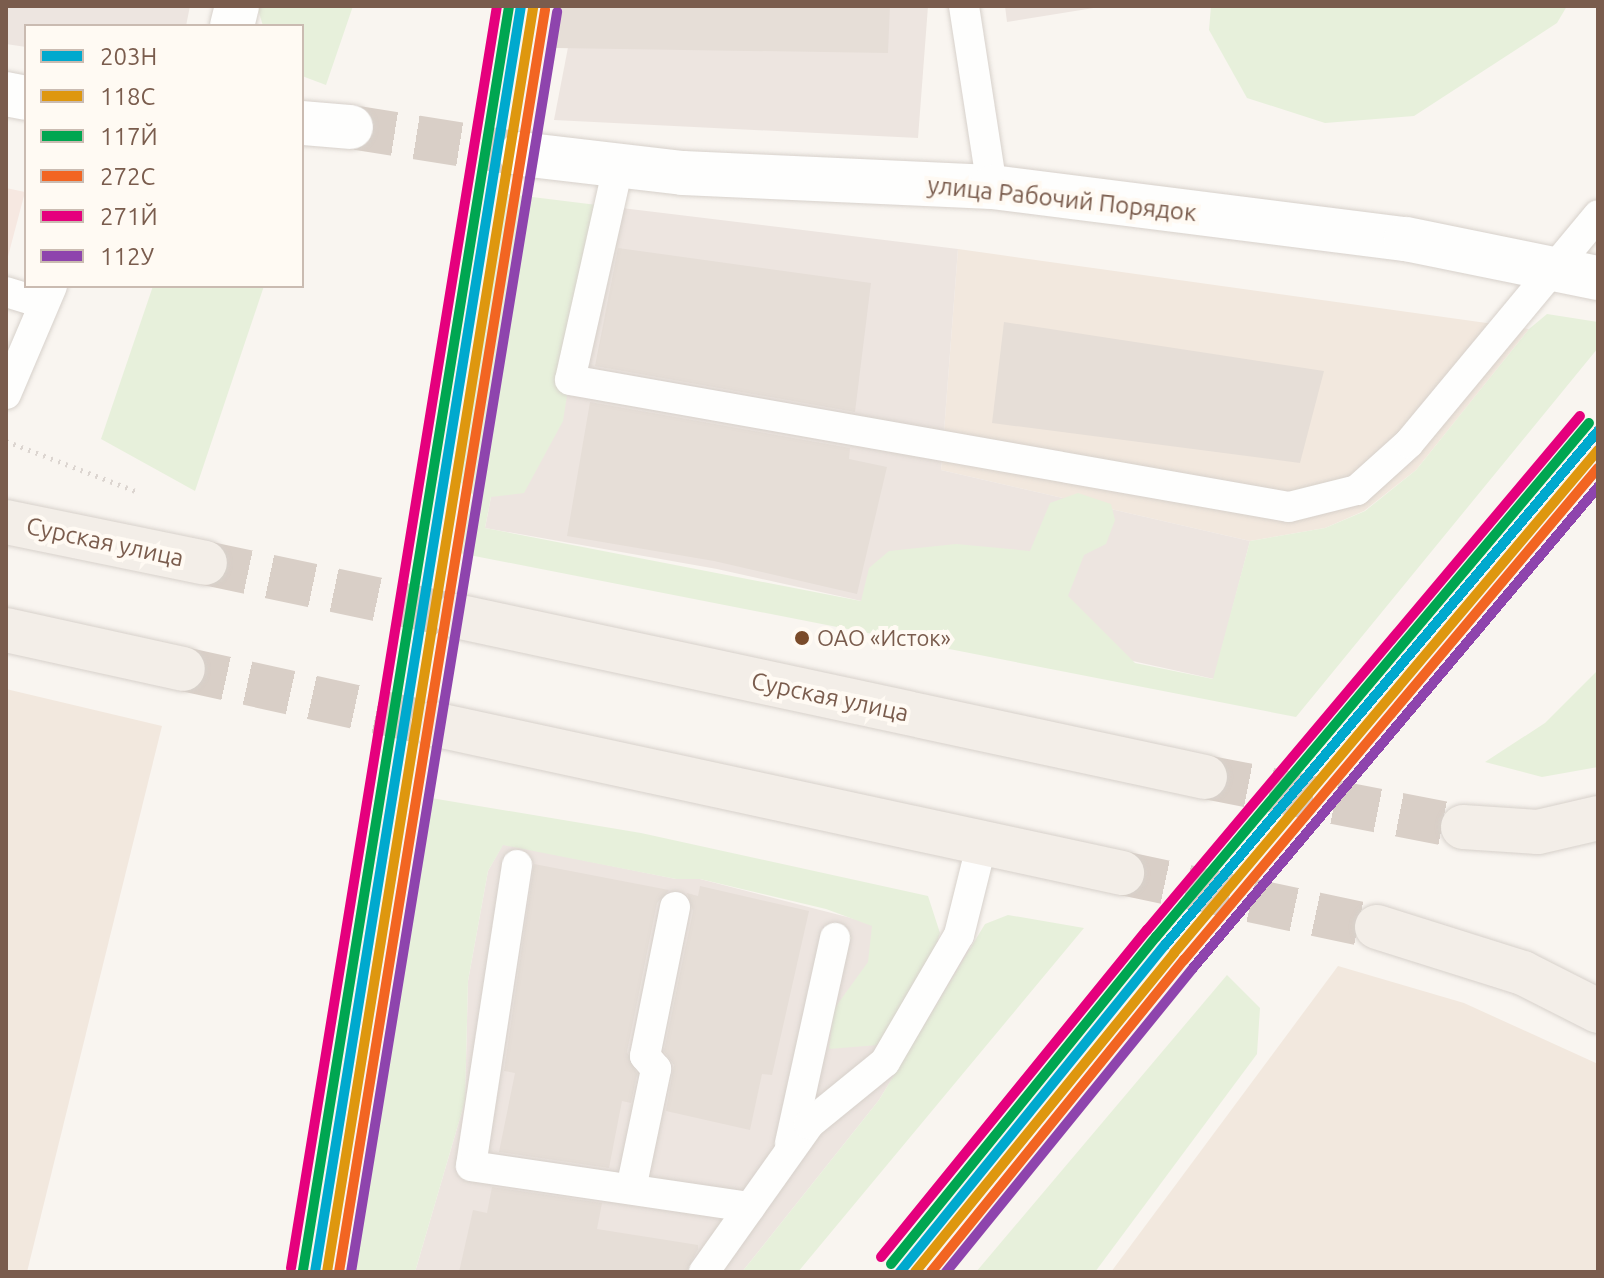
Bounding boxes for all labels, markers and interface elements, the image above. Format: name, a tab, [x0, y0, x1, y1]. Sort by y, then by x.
legend	[24, 24, 304, 288]
text: 203Н	[100, 43, 157, 70]
text: 118С	[100, 83, 155, 110]
text: 117Й	[100, 123, 158, 150]
text: 272С	[100, 163, 155, 190]
street label: улица Рабочий Порядок	[926, 171, 1198, 227]
text: 271Й	[100, 203, 158, 230]
text: 112У	[100, 243, 154, 270]
street label: Сурская улица	[24, 511, 186, 573]
place label: ОАО «Исток»	[817, 625, 951, 651]
marker: ОАО «Исток»	[794, 630, 810, 646]
street label: Сурская улица	[749, 666, 911, 728]

